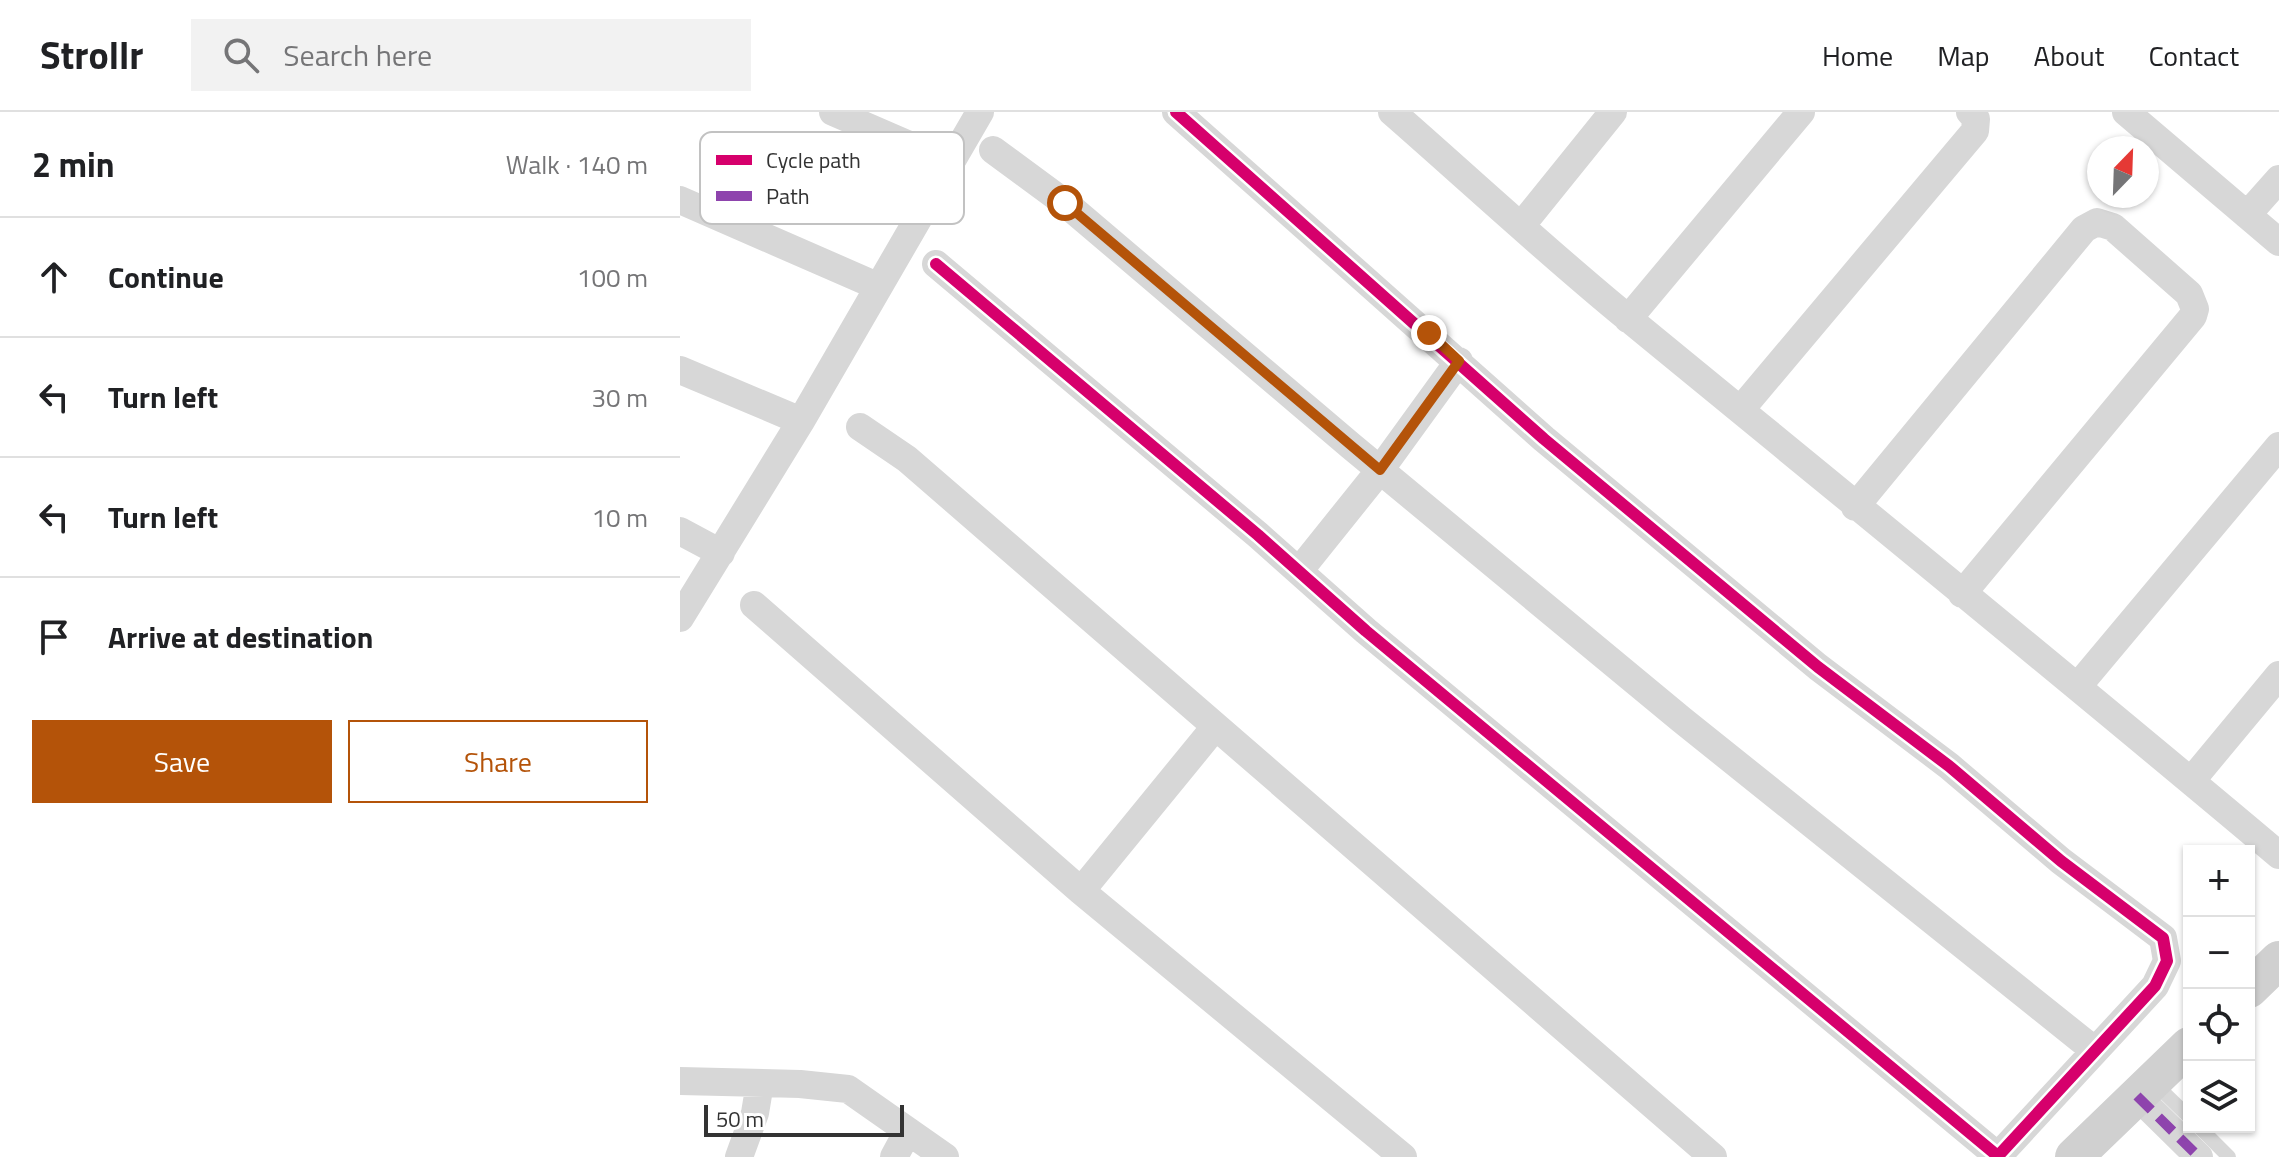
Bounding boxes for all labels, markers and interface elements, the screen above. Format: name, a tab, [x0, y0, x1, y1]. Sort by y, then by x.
search box	[191, 19, 751, 91]
text: Strollr	[40, 26, 143, 84]
text: Search here	[283, 32, 432, 78]
icon: search	[219, 33, 263, 77]
text: Home	[1822, 34, 1893, 77]
text: Map	[1937, 34, 1990, 77]
text: About	[2034, 34, 2104, 77]
text: Contact	[2148, 34, 2239, 77]
legend	[700, 132, 964, 224]
north arrow	[2087, 136, 2159, 208]
text: 2 min	[32, 138, 115, 190]
text: Cycle path	[766, 143, 861, 177]
text: Walk · 140 m	[506, 145, 648, 184]
text: Path	[766, 179, 810, 213]
route start	[1047, 185, 1083, 221]
text: Continue	[108, 254, 224, 300]
icon: ahead	[32, 255, 76, 299]
text: 100 m	[577, 258, 648, 297]
route end	[1411, 315, 1447, 351]
text: Turn left	[108, 374, 218, 420]
icon: left	[32, 375, 76, 419]
text: 30 m	[591, 378, 648, 417]
text: Turn left	[108, 494, 218, 540]
icon: left	[32, 495, 76, 539]
text: 10 m	[591, 498, 648, 537]
text: Arrive at destination	[108, 614, 373, 660]
icon: arrive	[32, 615, 76, 659]
button: Save	[32, 720, 332, 803]
button: Share	[348, 720, 648, 803]
map controls	[2183, 845, 2255, 1133]
button: +	[2183, 845, 2255, 917]
button: −	[2183, 917, 2255, 989]
button: locate	[2183, 989, 2255, 1061]
button: layers	[2183, 1061, 2255, 1133]
scale bar	[704, 1101, 904, 1137]
text: 50 m	[716, 1102, 764, 1136]

